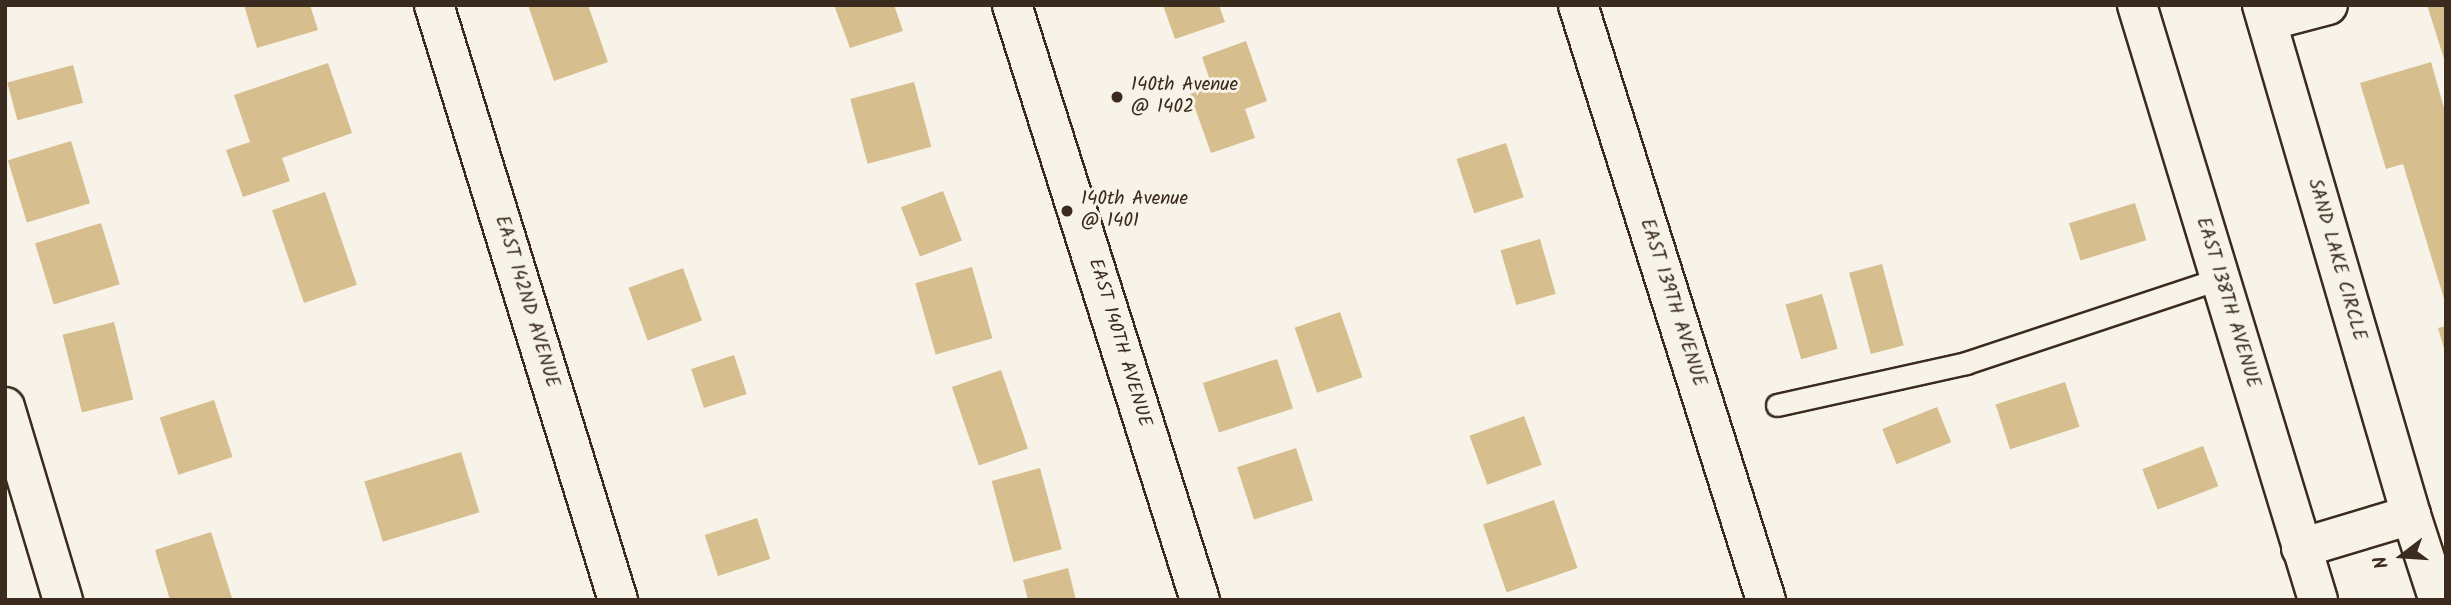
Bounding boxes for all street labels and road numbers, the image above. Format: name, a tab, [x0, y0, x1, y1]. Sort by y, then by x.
street label: SAND LAKE CIRCLE	[2302, 176, 2370, 344]
street label: EAST 142ND AVENUE	[489, 213, 563, 391]
street label: EAST 138TH AVENUE	[2190, 215, 2264, 391]
street label: EAST 139TH AVENUE	[1634, 216, 1710, 390]
street label: EAST 140TH AVENUE	[1083, 256, 1155, 430]

